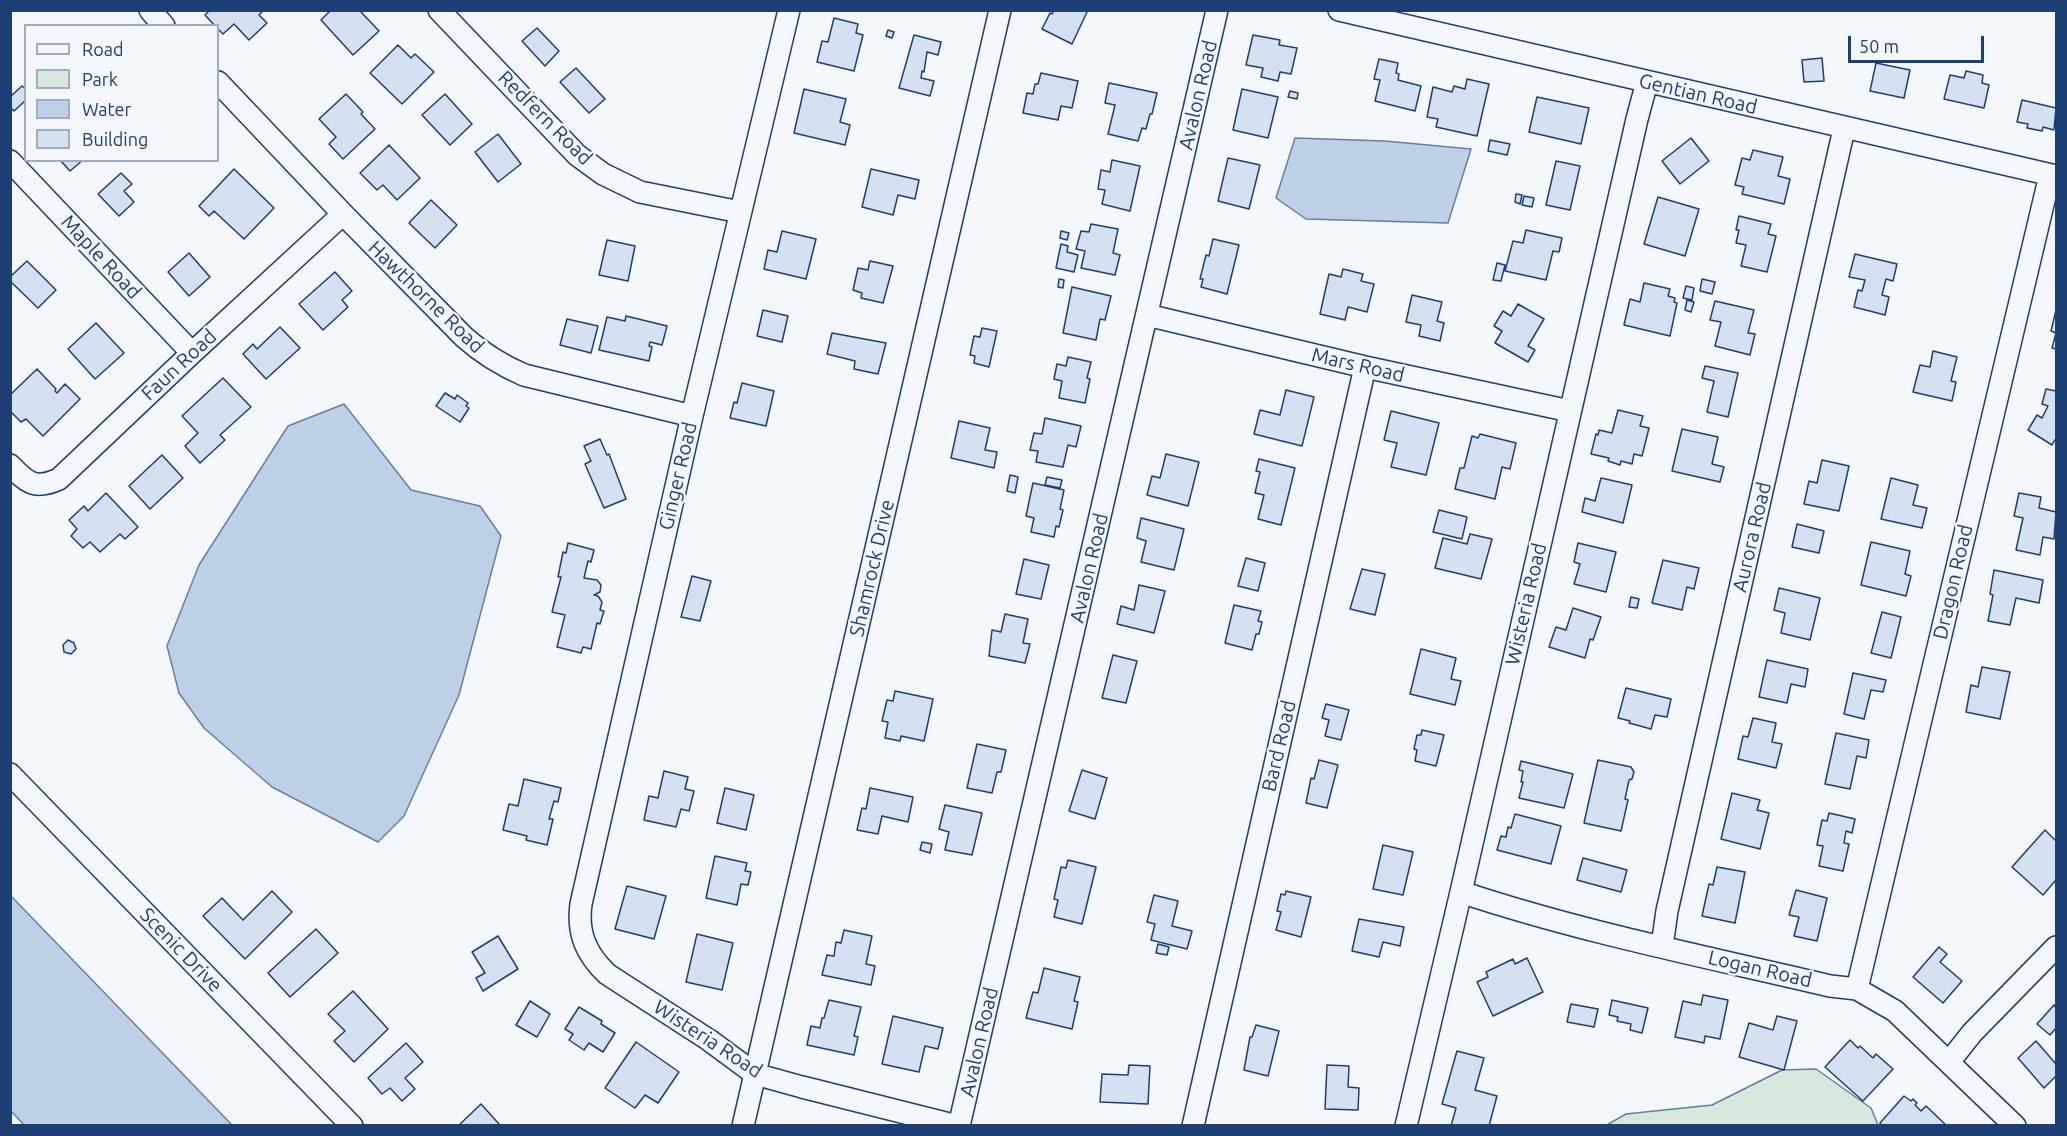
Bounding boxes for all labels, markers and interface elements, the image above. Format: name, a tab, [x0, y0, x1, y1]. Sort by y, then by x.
legend	[24, 24, 219, 162]
scale bar	[1851, 24, 1988, 62]
text: 50 m	[1859, 36, 1899, 56]
street label: Avalon Road	[1174, 38, 1222, 152]
text: Road	[82, 39, 124, 59]
street label: Redfern Road	[493, 66, 597, 170]
text: Park	[82, 69, 118, 89]
street label: Gentian Road	[1636, 69, 1760, 119]
text: Water	[82, 99, 131, 119]
text: Building	[82, 129, 148, 149]
street label: Maple Road	[56, 210, 146, 304]
street label: Hawthorne Road	[363, 236, 489, 358]
street label: Faun Road	[137, 324, 221, 406]
street label: Mars Road	[1309, 343, 1407, 387]
street label: Ginger Road	[654, 420, 702, 532]
street label: Aurora Road	[1728, 480, 1776, 594]
street label: Shamrock Drive	[845, 497, 899, 639]
street label: Avalon Road	[1065, 511, 1113, 625]
street label: Dragon Road	[1928, 522, 1978, 642]
street label: Wisteria Road	[1500, 541, 1552, 667]
street label: Bard Road	[1257, 698, 1301, 794]
street label: Scenic Drive	[135, 903, 227, 997]
street label: Logan Road	[1706, 945, 1814, 993]
street label: Avalon Road	[955, 985, 1003, 1099]
street label: Wisteria Road	[649, 995, 767, 1083]

